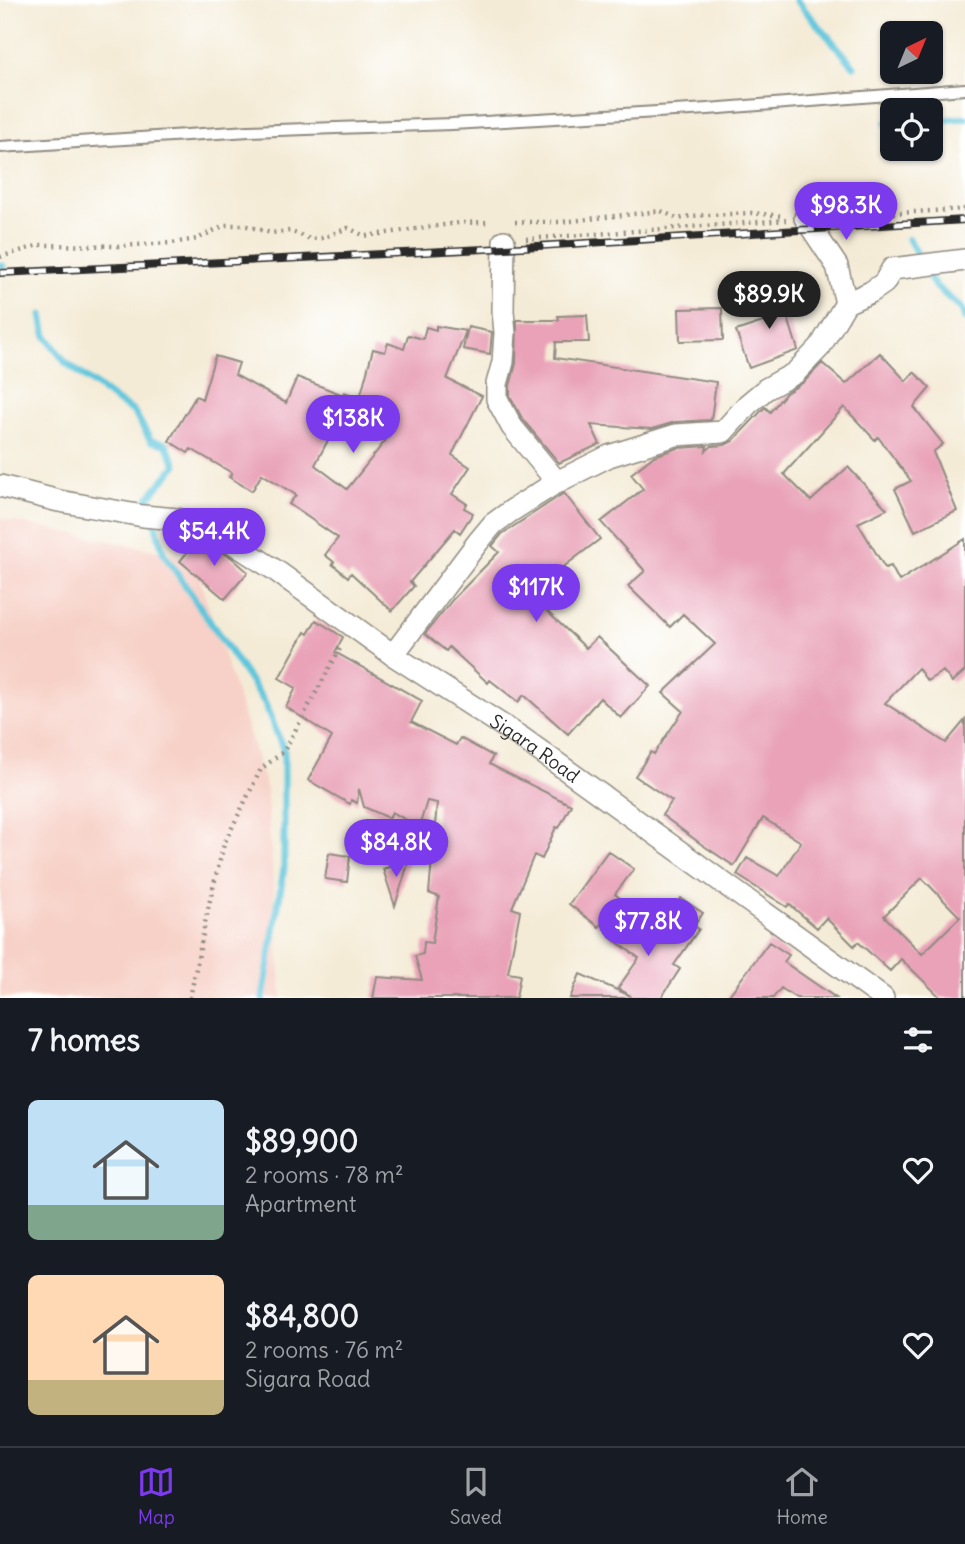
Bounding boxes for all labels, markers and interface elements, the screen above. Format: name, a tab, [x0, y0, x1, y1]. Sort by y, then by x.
north arrow	[880, 21, 943, 84]
map controls	[880, 21, 943, 161]
button: locate	[880, 98, 943, 161]
pin: $98.3K	[789, 182, 903, 242]
text: $98.3K	[810, 190, 882, 219]
pin: $89.9K	[712, 272, 826, 331]
text: $89.9K	[734, 279, 804, 308]
pin: $138K	[304, 396, 402, 455]
text: $138K	[322, 403, 384, 432]
pin: $54.4K	[157, 508, 271, 568]
text: $54.4K	[178, 516, 250, 545]
pin: $117K	[487, 564, 585, 624]
text: $117K	[508, 572, 564, 601]
street label: Sigara Road	[486, 709, 584, 788]
pin: $84.8K	[339, 820, 453, 879]
text: $84.8K	[360, 827, 432, 856]
pin: $77.8K	[591, 898, 705, 958]
text: $77.8K	[614, 906, 682, 935]
text: 7 homes	[28, 1021, 140, 1059]
icon: filters	[899, 1021, 937, 1059]
text: $89,900	[245, 1122, 359, 1160]
icon: home	[84, 1128, 168, 1212]
icon: heart	[899, 1151, 937, 1189]
text: 2 rooms · 78 m²	[245, 1160, 404, 1189]
text: Apartment	[245, 1189, 357, 1218]
text: $84,800	[245, 1297, 359, 1335]
icon: home	[84, 1303, 168, 1387]
icon: heart	[899, 1326, 937, 1364]
text: 2 rooms · 76 m²	[245, 1335, 403, 1364]
text: Sigara Road	[245, 1364, 371, 1393]
tab: Map	[137, 1463, 175, 1529]
tab: Saved	[450, 1463, 502, 1529]
tab: Home	[776, 1463, 828, 1529]

